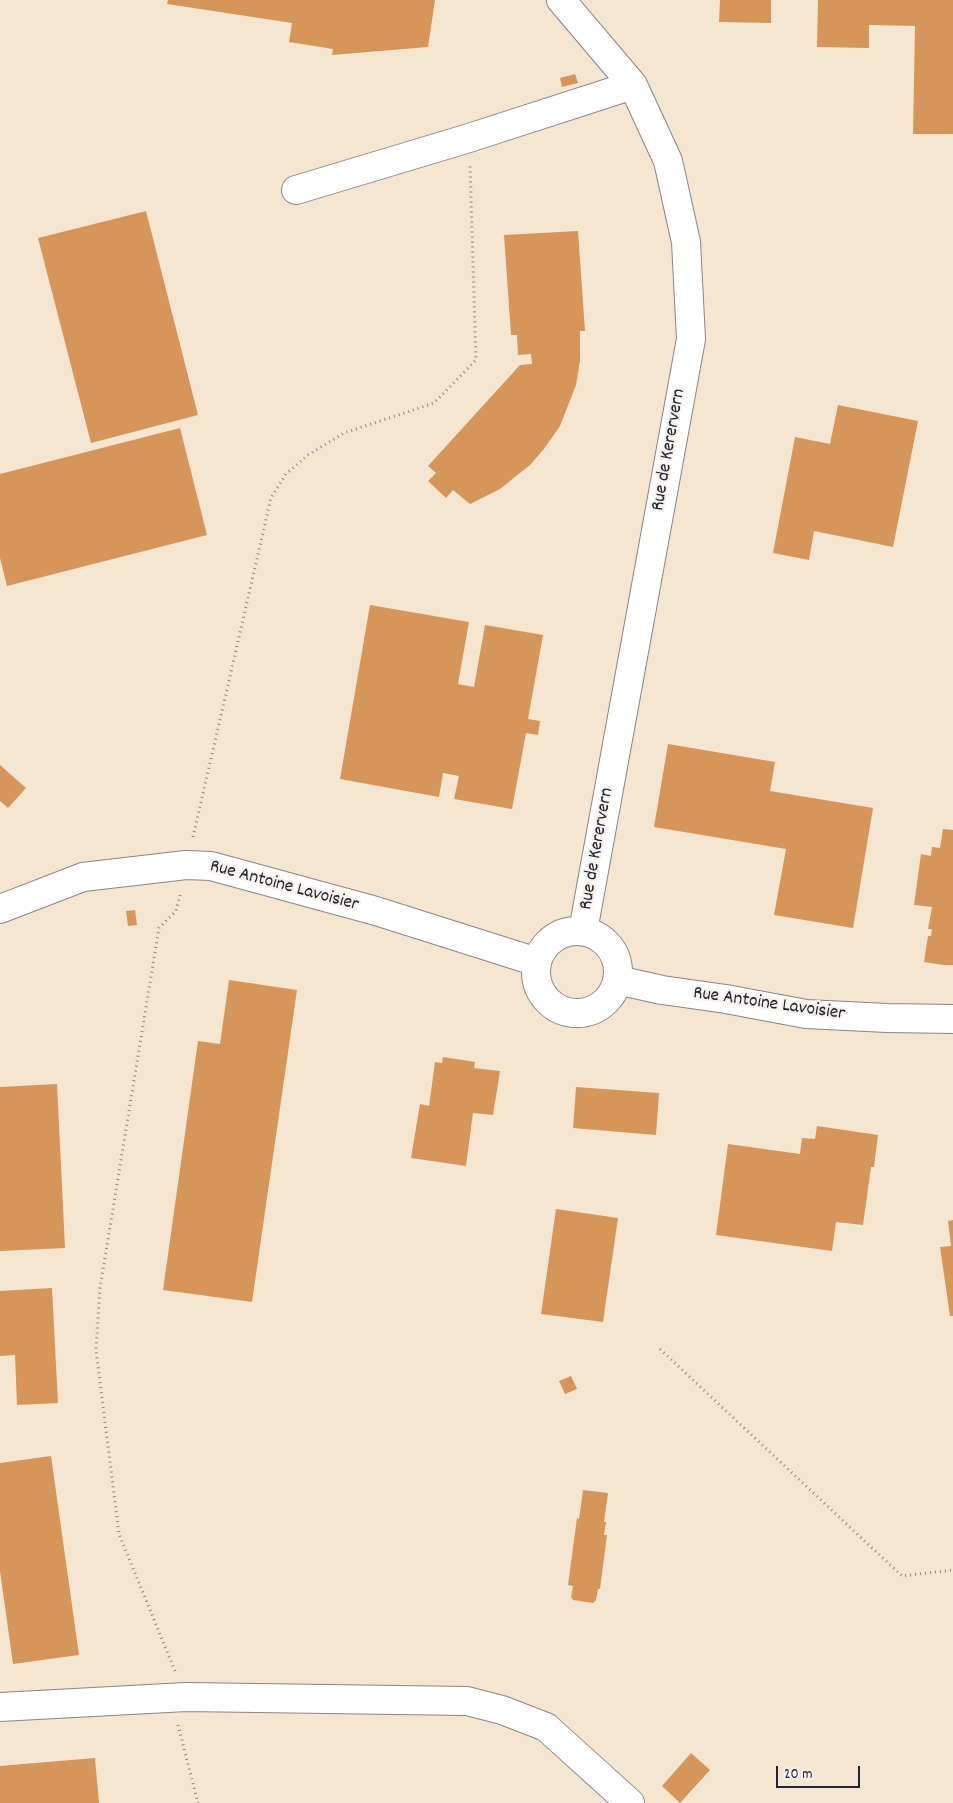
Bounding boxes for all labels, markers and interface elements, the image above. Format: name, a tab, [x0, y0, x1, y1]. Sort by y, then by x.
street label: Rue de Kerervern	[648, 387, 692, 513]
street label: Rue de Kerervern	[576, 786, 620, 912]
street label: Rue Antoine Lavoisier	[207, 856, 361, 918]
street label: Rue Antoine Lavoisier	[692, 983, 846, 1027]
scale bar	[778, 1756, 862, 1788]
text: 20 m	[784, 1764, 812, 1786]

